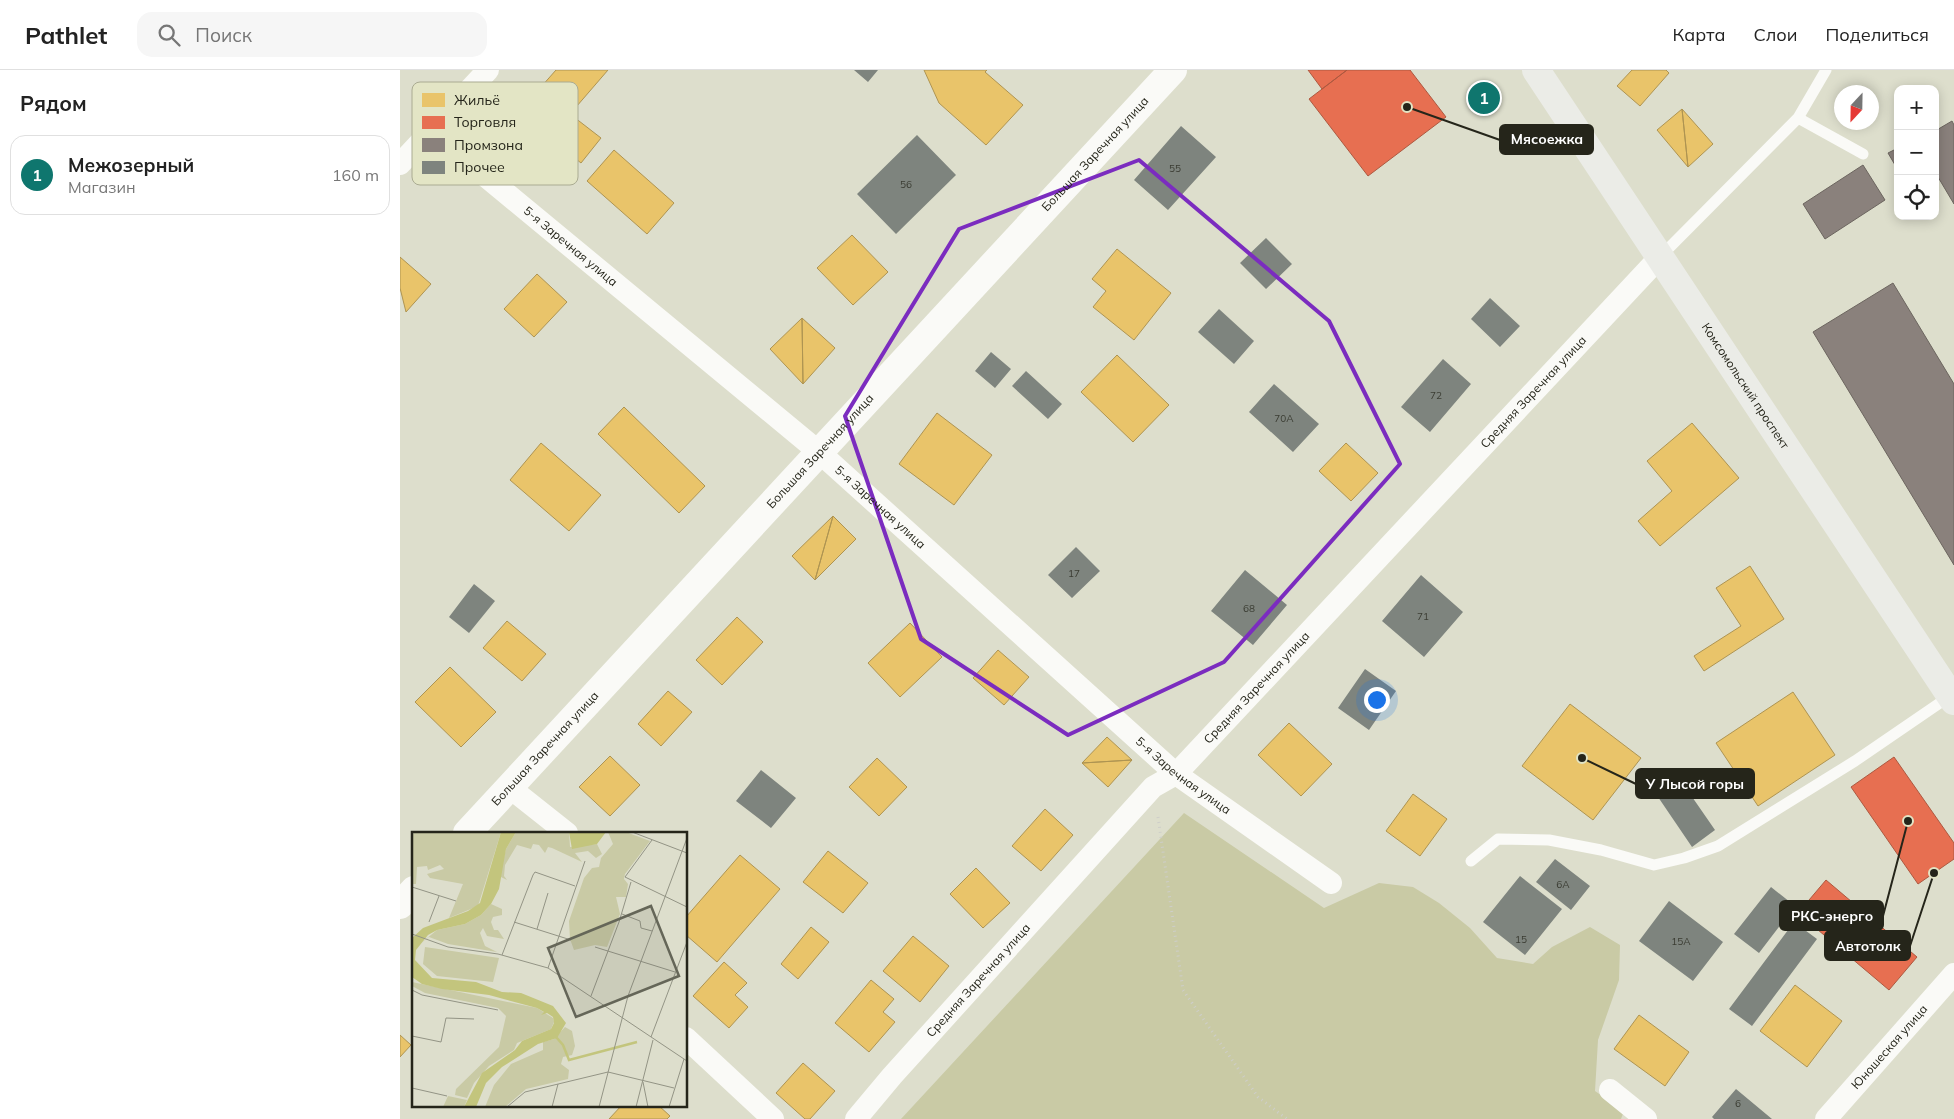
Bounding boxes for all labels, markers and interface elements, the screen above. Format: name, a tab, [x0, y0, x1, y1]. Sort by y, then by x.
search box	[137, 12, 487, 57]
text: Pathlet	[25, 20, 107, 50]
icon: search	[155, 21, 183, 49]
text: Поиск	[195, 23, 252, 47]
text: Карта	[1673, 23, 1725, 46]
text: Слои	[1753, 23, 1798, 46]
text: Поделиться	[1826, 23, 1929, 46]
pin: 1	[1468, 79, 1500, 117]
legend	[412, 82, 578, 185]
north arrow	[1834, 85, 1879, 130]
map controls	[1894, 85, 1939, 220]
button: +	[1894, 85, 1939, 130]
text: Рядом	[20, 90, 87, 116]
text: Жильё	[454, 91, 500, 109]
street label: Большая Заречная улица	[1038, 93, 1152, 214]
text: Торговля	[454, 113, 516, 131]
callout: Мясоежка	[1500, 125, 1593, 154]
text: Мясоежка	[1511, 130, 1583, 148]
button: −	[1894, 130, 1939, 175]
text: Промзона	[454, 136, 523, 154]
text: Межозерный	[68, 153, 194, 177]
text: Прочее	[454, 158, 505, 176]
house number: 55	[1169, 162, 1181, 175]
text: 1	[32, 165, 42, 185]
text: 160 m	[332, 165, 379, 185]
button: locate	[1894, 175, 1939, 220]
text: Магазин	[68, 177, 136, 197]
house number: 56	[900, 178, 912, 191]
street label: 5-я Заречная улица	[521, 203, 621, 289]
street label: Комсомольский проспект	[1699, 320, 1793, 452]
street label: Средняя Заречная улица	[1477, 333, 1589, 451]
house number: 72	[1430, 389, 1442, 402]
street label: Большая Заречная улица	[763, 391, 876, 511]
house number: 70А	[1274, 412, 1294, 425]
street label: 5-я Заречная улица	[832, 462, 929, 552]
house number: 17	[1068, 567, 1080, 580]
house number: 68	[1243, 602, 1255, 615]
house number: 71	[1417, 610, 1429, 623]
street label: Средняя Заречная улица	[1200, 628, 1312, 747]
your location	[1364, 687, 1390, 713]
street label: Большая Заречная улица	[488, 688, 601, 809]
street label: 5-я Заречная улица	[1133, 733, 1234, 817]
callout: У Лысой горы	[1636, 769, 1754, 798]
text: У Лысой горы	[1645, 775, 1744, 793]
inset map	[412, 832, 688, 1106]
house number: 6А	[1556, 878, 1570, 891]
callout: РКС-энерго	[1780, 901, 1883, 930]
text: РКС-энерго	[1791, 907, 1873, 925]
street label: Средняя Заречная улица	[923, 920, 1033, 1040]
callout: Автотолк	[1825, 931, 1910, 960]
house number: 15	[1515, 933, 1527, 946]
house number: 15А	[1671, 935, 1691, 948]
text: Автотолк	[1835, 937, 1902, 955]
street label: Юношеская улица	[1848, 1001, 1930, 1092]
house number: 6	[1735, 1097, 1741, 1110]

